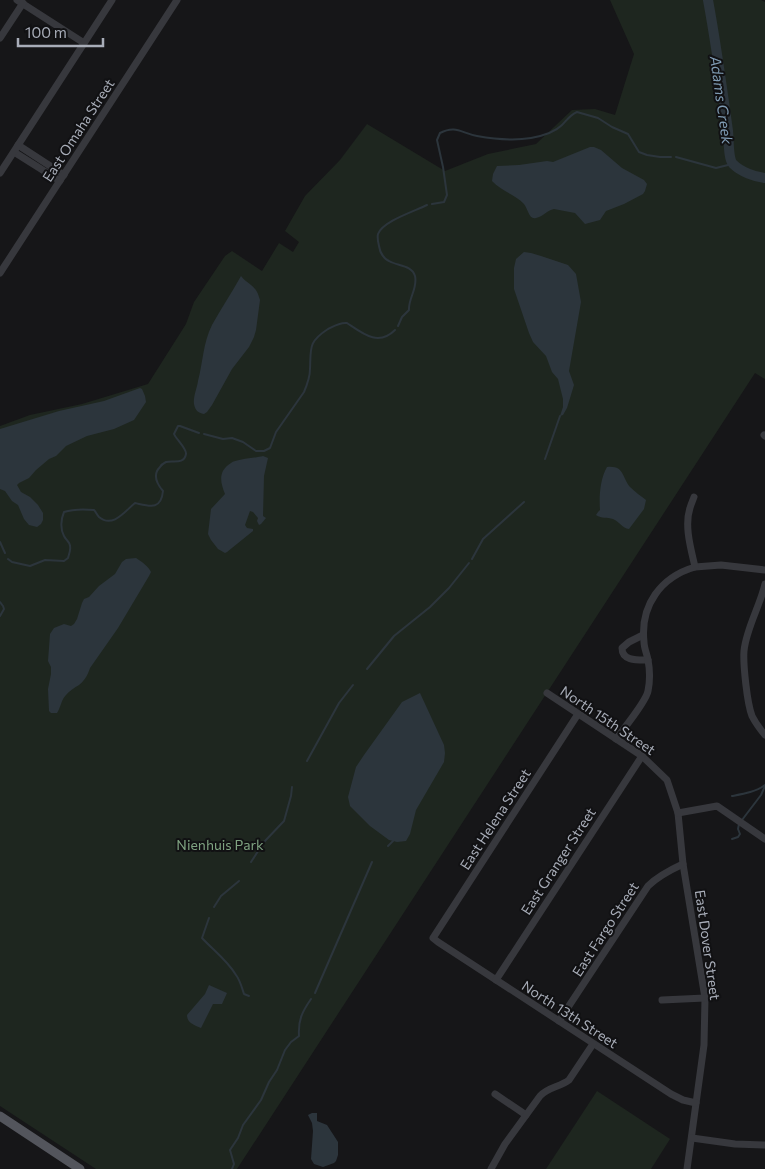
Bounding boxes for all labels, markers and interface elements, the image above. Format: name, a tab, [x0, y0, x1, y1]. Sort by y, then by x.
scale bar	[18, 15, 102, 47]
text: 100 m	[25, 23, 67, 41]
water label: Adams Creek	[707, 54, 737, 146]
street label: East Omaha Street	[38, 75, 118, 185]
street label: North 15th Street	[557, 682, 659, 758]
street label: East Helena Street	[456, 765, 534, 873]
street label: East Granger Street	[517, 804, 599, 918]
park label: Nienhuis Park	[176, 836, 264, 853]
street label: East Fargo Street	[568, 878, 642, 979]
street label: East Dover Street	[692, 889, 724, 1001]
street label: North 13th Street	[519, 977, 621, 1051]

